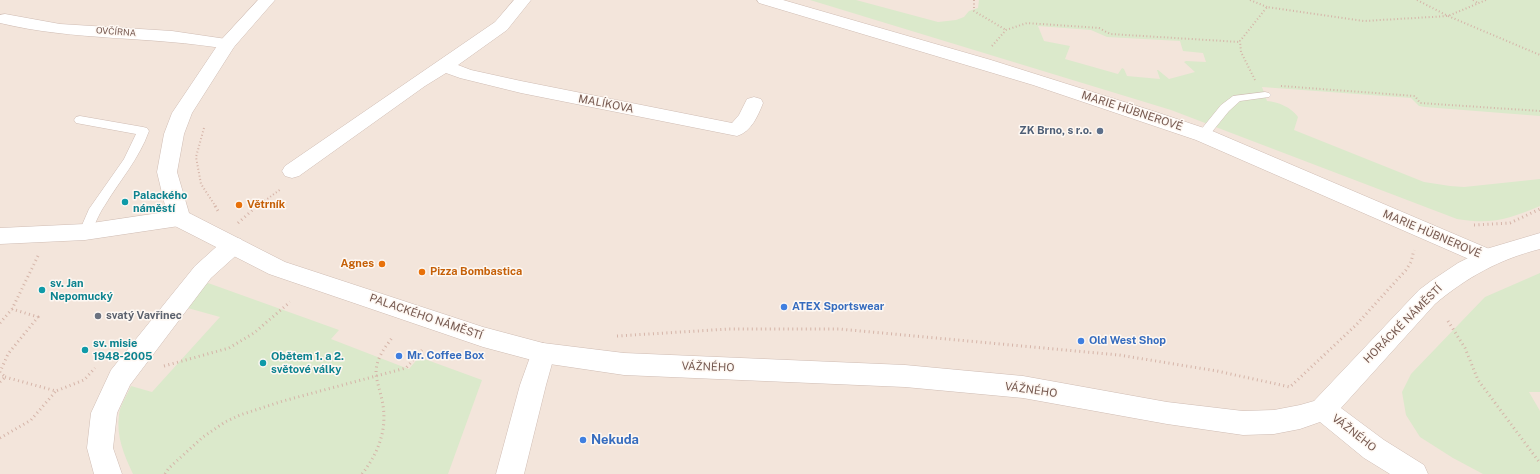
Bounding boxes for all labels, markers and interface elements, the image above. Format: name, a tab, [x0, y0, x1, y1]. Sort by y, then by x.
street label: OVČÍRNA	[95, 25, 137, 39]
street label: MARIE HÜBNEROVÉ	[1080, 88, 1184, 134]
street label: MALÍKOVA	[577, 92, 635, 116]
place label: ZK Brno, s r.o.	[1019, 124, 1092, 138]
marker: ZK Brno, s r.o.	[1095, 126, 1105, 136]
place label: Palackého náměstí	[133, 189, 187, 215]
marker: Palackého náměstí	[120, 197, 130, 207]
place label: Větrník	[247, 198, 285, 212]
marker: Větrník	[234, 200, 244, 210]
street label: MARIE HÜBNEROVÉ	[1381, 207, 1483, 261]
place label: Agnes	[341, 257, 374, 271]
marker: Agnes	[377, 259, 387, 269]
place label: Pizza Bombastica	[430, 265, 522, 279]
marker: Pizza Bombastica	[417, 267, 427, 277]
place label: sv. Jan Nepomucký	[50, 277, 113, 303]
street label: HORÁCKÉ NÁMĚSTÍ	[1361, 282, 1445, 366]
marker: sv. Jan Nepomucký	[37, 285, 47, 295]
street label: PALACKÉHO NÁMĚSTÍ	[368, 291, 484, 343]
place label: ATEX Sportswear	[792, 300, 884, 314]
marker: ATEX Sportswear	[779, 302, 789, 312]
place label: svatý Vavřinec	[106, 309, 182, 323]
marker: svatý Vavřinec	[93, 311, 103, 321]
place label: Old West Shop	[1089, 334, 1166, 348]
marker: Old West Shop	[1076, 336, 1086, 346]
place label: sv. misie 1948-2005	[93, 337, 152, 363]
marker: sv. misie 1948-2005	[80, 345, 90, 355]
place label: Mr. Coffee Box	[407, 349, 484, 363]
place label: Obětem 1. a 2. světové války	[271, 350, 344, 376]
marker: Mr. Coffee Box	[394, 351, 404, 361]
marker: Obětem 1. a 2. světové války	[258, 358, 268, 368]
street label: VÁŽNÉHO	[681, 359, 735, 375]
street label: VÁŽNÉHO	[1004, 380, 1058, 400]
street label: VÁŽNÉHO	[1329, 412, 1379, 454]
place label: Nekuda	[591, 432, 639, 448]
marker: Nekuda	[578, 435, 588, 445]

